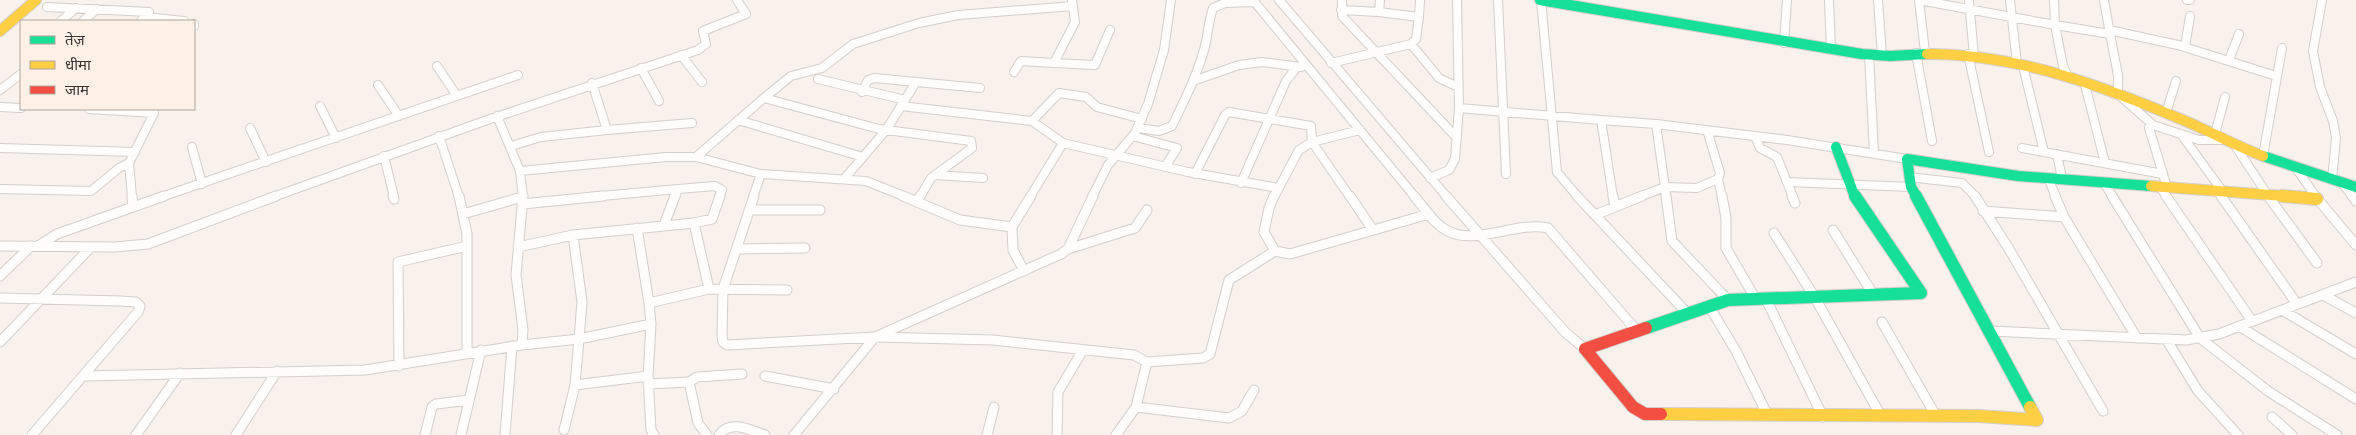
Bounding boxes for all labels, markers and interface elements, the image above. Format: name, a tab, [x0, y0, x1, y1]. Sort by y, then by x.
legend	[20, 20, 195, 110]
text: तेज़	[65, 30, 86, 49]
text: धीमा	[65, 55, 92, 74]
text: जाम	[65, 80, 90, 99]

